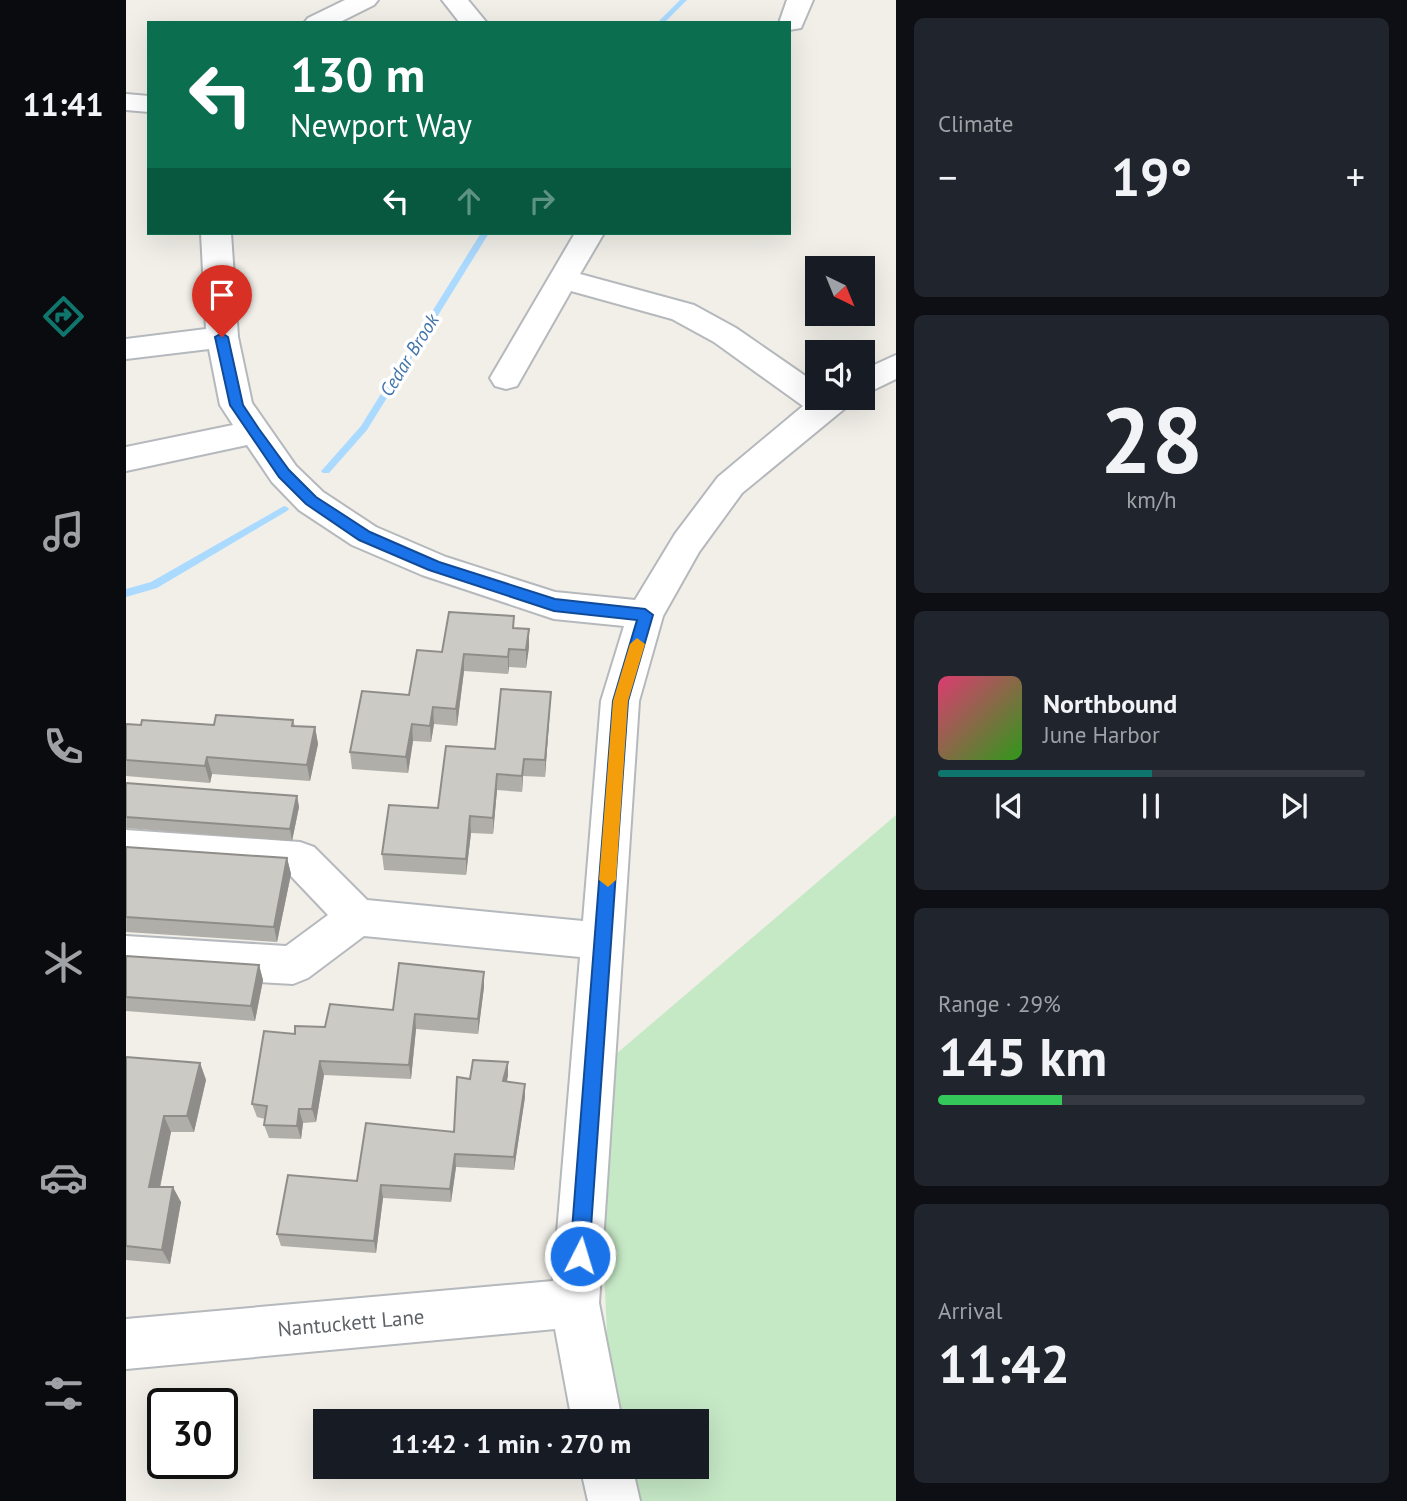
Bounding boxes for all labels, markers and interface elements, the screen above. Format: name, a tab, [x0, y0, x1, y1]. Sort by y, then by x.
text: 130 m	[290, 42, 425, 106]
icon: left	[175, 49, 266, 140]
text: 11:41	[22, 83, 104, 125]
text: Newport Way	[290, 104, 472, 146]
text: Climate	[938, 109, 1013, 138]
text: 19°	[1111, 143, 1192, 210]
text: −	[938, 152, 957, 201]
text: +	[1346, 152, 1365, 201]
icon: left	[377, 182, 415, 220]
icon: ahead	[450, 182, 488, 220]
icon: right	[523, 182, 561, 220]
north arrow	[805, 256, 875, 326]
map controls	[805, 256, 875, 410]
pin	[192, 265, 252, 337]
icon: arrive	[203, 276, 241, 314]
icon: directions	[39, 292, 88, 341]
water label: Cedar Brook	[374, 308, 445, 401]
button: sound	[805, 340, 875, 410]
text: 28	[1100, 380, 1203, 498]
text: km/h	[1126, 485, 1177, 514]
icon: music	[39, 507, 88, 556]
text: Northbound	[1043, 687, 1177, 720]
text: June Harbor	[1043, 720, 1160, 749]
icon: phone	[39, 722, 88, 771]
icon: previous	[990, 787, 1028, 825]
icon: pause	[1132, 787, 1170, 825]
icon: next	[1275, 787, 1313, 825]
icon: climate	[39, 938, 88, 987]
text: Range · 29%	[938, 989, 1061, 1018]
text: 145 km	[938, 1023, 1107, 1090]
icon: car	[39, 1153, 88, 1202]
position arrow	[543, 1219, 617, 1293]
text: Arrival	[938, 1296, 1002, 1325]
street label: Nantuckett Lane	[276, 1303, 425, 1342]
text: 11:42	[938, 1330, 1070, 1397]
icon: filters	[39, 1369, 88, 1418]
speed limit sign: 30	[147, 1388, 238, 1479]
text: 11:42 · 1 min · 270 m	[391, 1427, 631, 1460]

